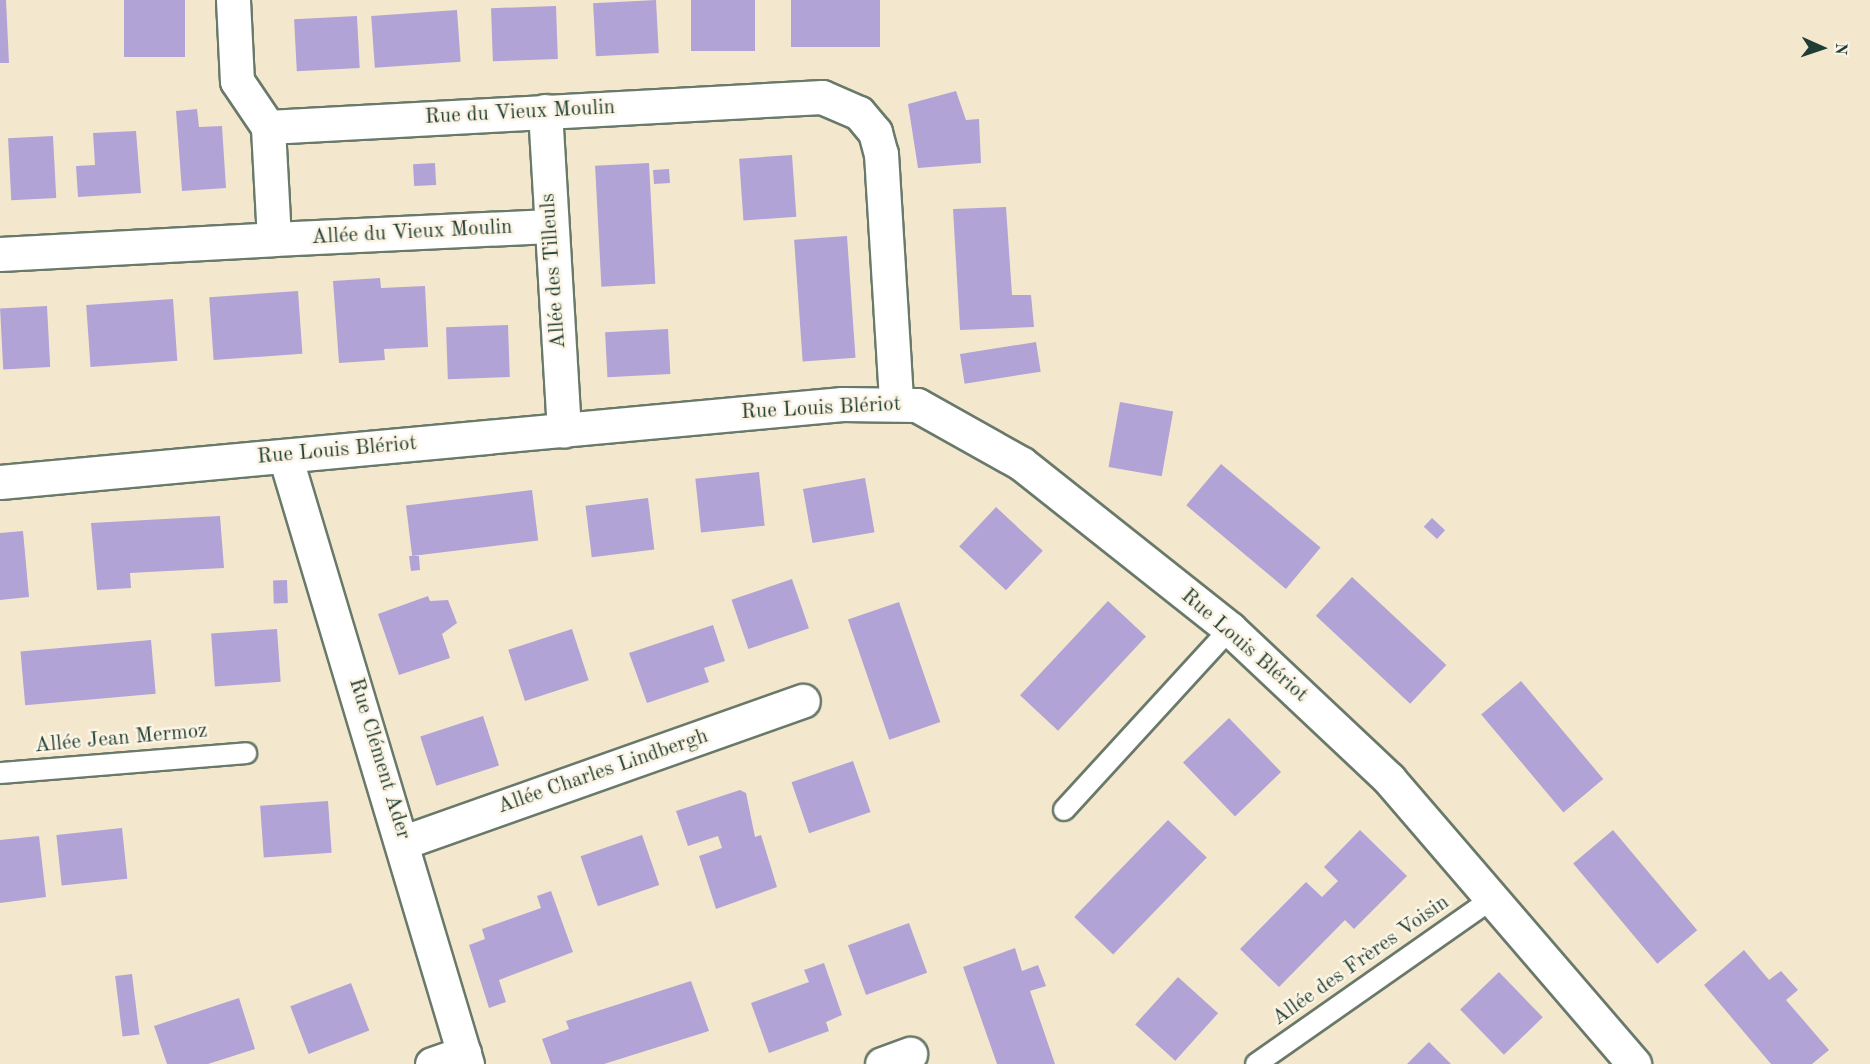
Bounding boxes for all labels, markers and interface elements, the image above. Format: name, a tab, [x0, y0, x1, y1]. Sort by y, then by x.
north arrow	[1792, 18, 1852, 78]
text: N	[1832, 42, 1848, 55]
street label: Rue du Vieux Moulin	[424, 95, 616, 131]
street label: Allée des Tilleuls	[536, 192, 572, 350]
street label: Allée du Vieux Moulin	[311, 215, 513, 251]
street label: Rue Louis Blériot	[740, 392, 902, 426]
street label: Rue Louis Blériot	[256, 431, 418, 471]
street label: Rue Louis Blériot	[1175, 584, 1313, 708]
street label: Rue Clément Ader	[342, 675, 416, 843]
street label: Allée Jean Mermoz	[34, 719, 208, 759]
street label: Allée Charles Lindbergh	[494, 724, 712, 820]
street label: Allée des Frères Voisin	[1268, 890, 1454, 1032]

